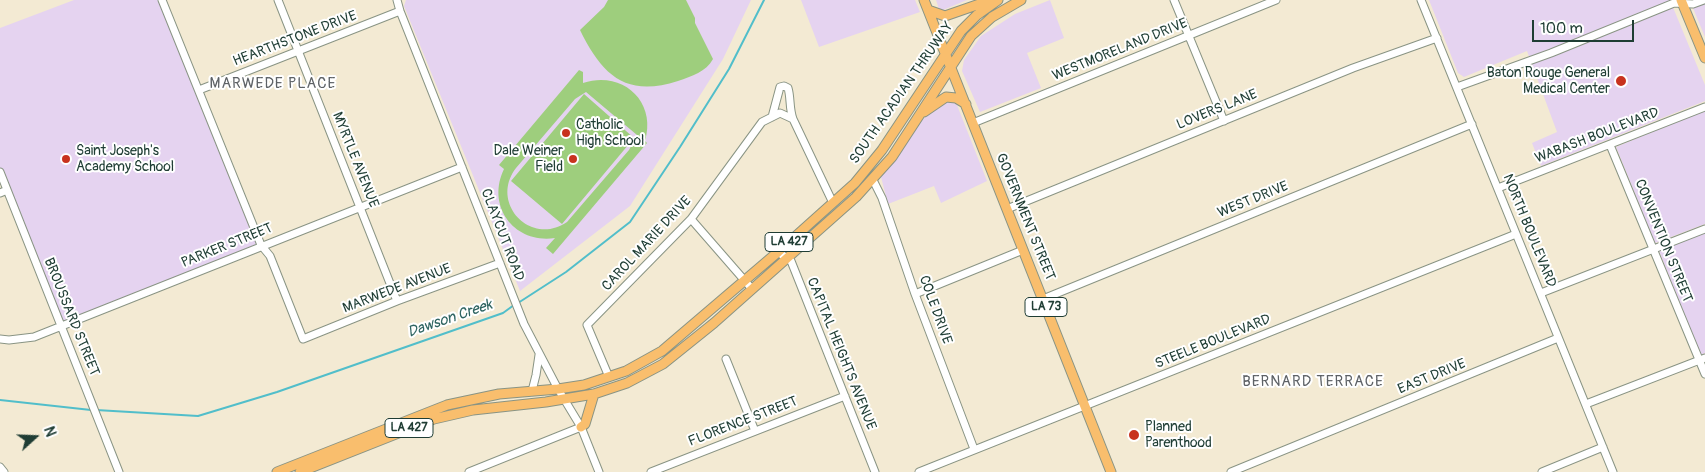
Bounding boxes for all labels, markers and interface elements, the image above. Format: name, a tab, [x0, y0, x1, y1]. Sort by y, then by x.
street label: HEARTHSTONE DRIVE	[231, 8, 359, 70]
scale bar	[1535, 10, 1638, 42]
street label: WESTMORELAND DRIVE	[1050, 15, 1190, 85]
street label: SOUTH ACADIAN THRUWAY	[847, 19, 957, 167]
text: 100 m	[1540, 19, 1583, 38]
place label: Baton Rouge General Medical Center	[1487, 65, 1610, 98]
marker: Baton Rouge General Medical Center	[1614, 74, 1628, 88]
district label: MARWEDE PLACE	[208, 75, 338, 93]
street label: LOVERS LANE	[1174, 86, 1260, 134]
street label: WABASH BOULEVARD	[1533, 105, 1661, 167]
street label: MYRTLE AVENUE	[328, 110, 382, 210]
place label: Catholic High School	[576, 117, 644, 150]
marker: Catholic High School	[560, 127, 572, 139]
place label: Saint Joseph's Academy School	[76, 143, 174, 176]
place label: Dale Weiner Field	[493, 143, 563, 176]
street label: GOVERNMENT STREET	[992, 151, 1058, 283]
marker: Saint Joseph's Academy School	[60, 153, 72, 165]
marker: Dale Weiner Field	[567, 153, 579, 165]
street label: NORTH BOULEVARD	[1499, 172, 1559, 290]
street label: CONVENTION STREET	[1631, 177, 1695, 305]
street label: WEST DRIVE	[1215, 178, 1291, 222]
street label: CLAYCUT ROAD	[477, 187, 527, 283]
street label: CAROL MARIE DRIVE	[599, 193, 695, 295]
street label: PARKER STREET	[179, 220, 275, 272]
road number: LA 427	[765, 232, 813, 252]
street label: BROUSSARD STREET	[40, 255, 102, 379]
street label: MARWEDE AVENUE	[340, 261, 454, 317]
street label: COLE DRIVE	[915, 273, 955, 347]
street label: CAPITAL HEIGHTS AVENUE	[803, 275, 879, 433]
water label: Dawson Creek	[405, 296, 495, 342]
road number: LA 73	[1025, 298, 1067, 316]
street label: STEELE BOULEVARD	[1153, 311, 1273, 373]
street label: EAST DRIVE	[1396, 356, 1468, 398]
district label: BERNARD TERRACE	[1240, 373, 1386, 391]
street label: FLORENCE STREET	[686, 393, 800, 451]
north arrow	[10, 412, 60, 462]
road number: LA 427	[385, 418, 433, 438]
place label: Planned Parenthood	[1145, 419, 1212, 452]
text: N	[40, 424, 59, 439]
marker: Planned Parenthood	[1127, 428, 1141, 442]

